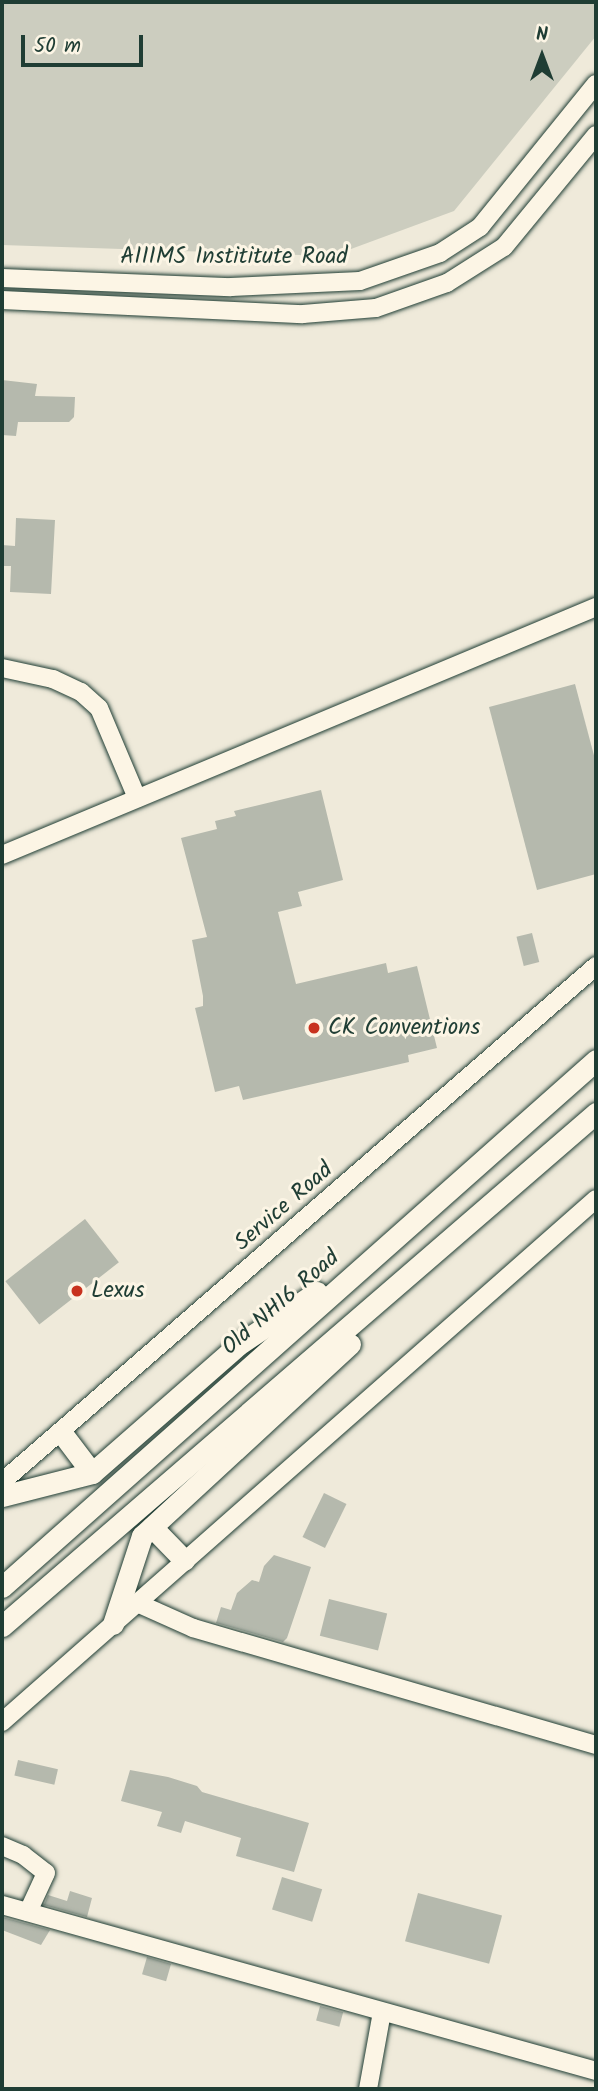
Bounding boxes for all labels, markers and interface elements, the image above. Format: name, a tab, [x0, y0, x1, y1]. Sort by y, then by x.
text: N	[536, 20, 548, 50]
scale bar	[24, 21, 147, 65]
north arrow	[507, 21, 577, 91]
text: 50 m	[34, 30, 81, 63]
street label: AIIIMS Instititute Road	[120, 243, 348, 271]
place label: CK Conventions	[328, 1014, 480, 1042]
marker: CK Conventions	[306, 1020, 322, 1036]
street label: Service Road	[229, 1157, 339, 1257]
street label: Old NH16 Road	[217, 1244, 345, 1362]
place label: Lexus	[91, 1277, 145, 1305]
marker: Lexus	[69, 1283, 85, 1299]

